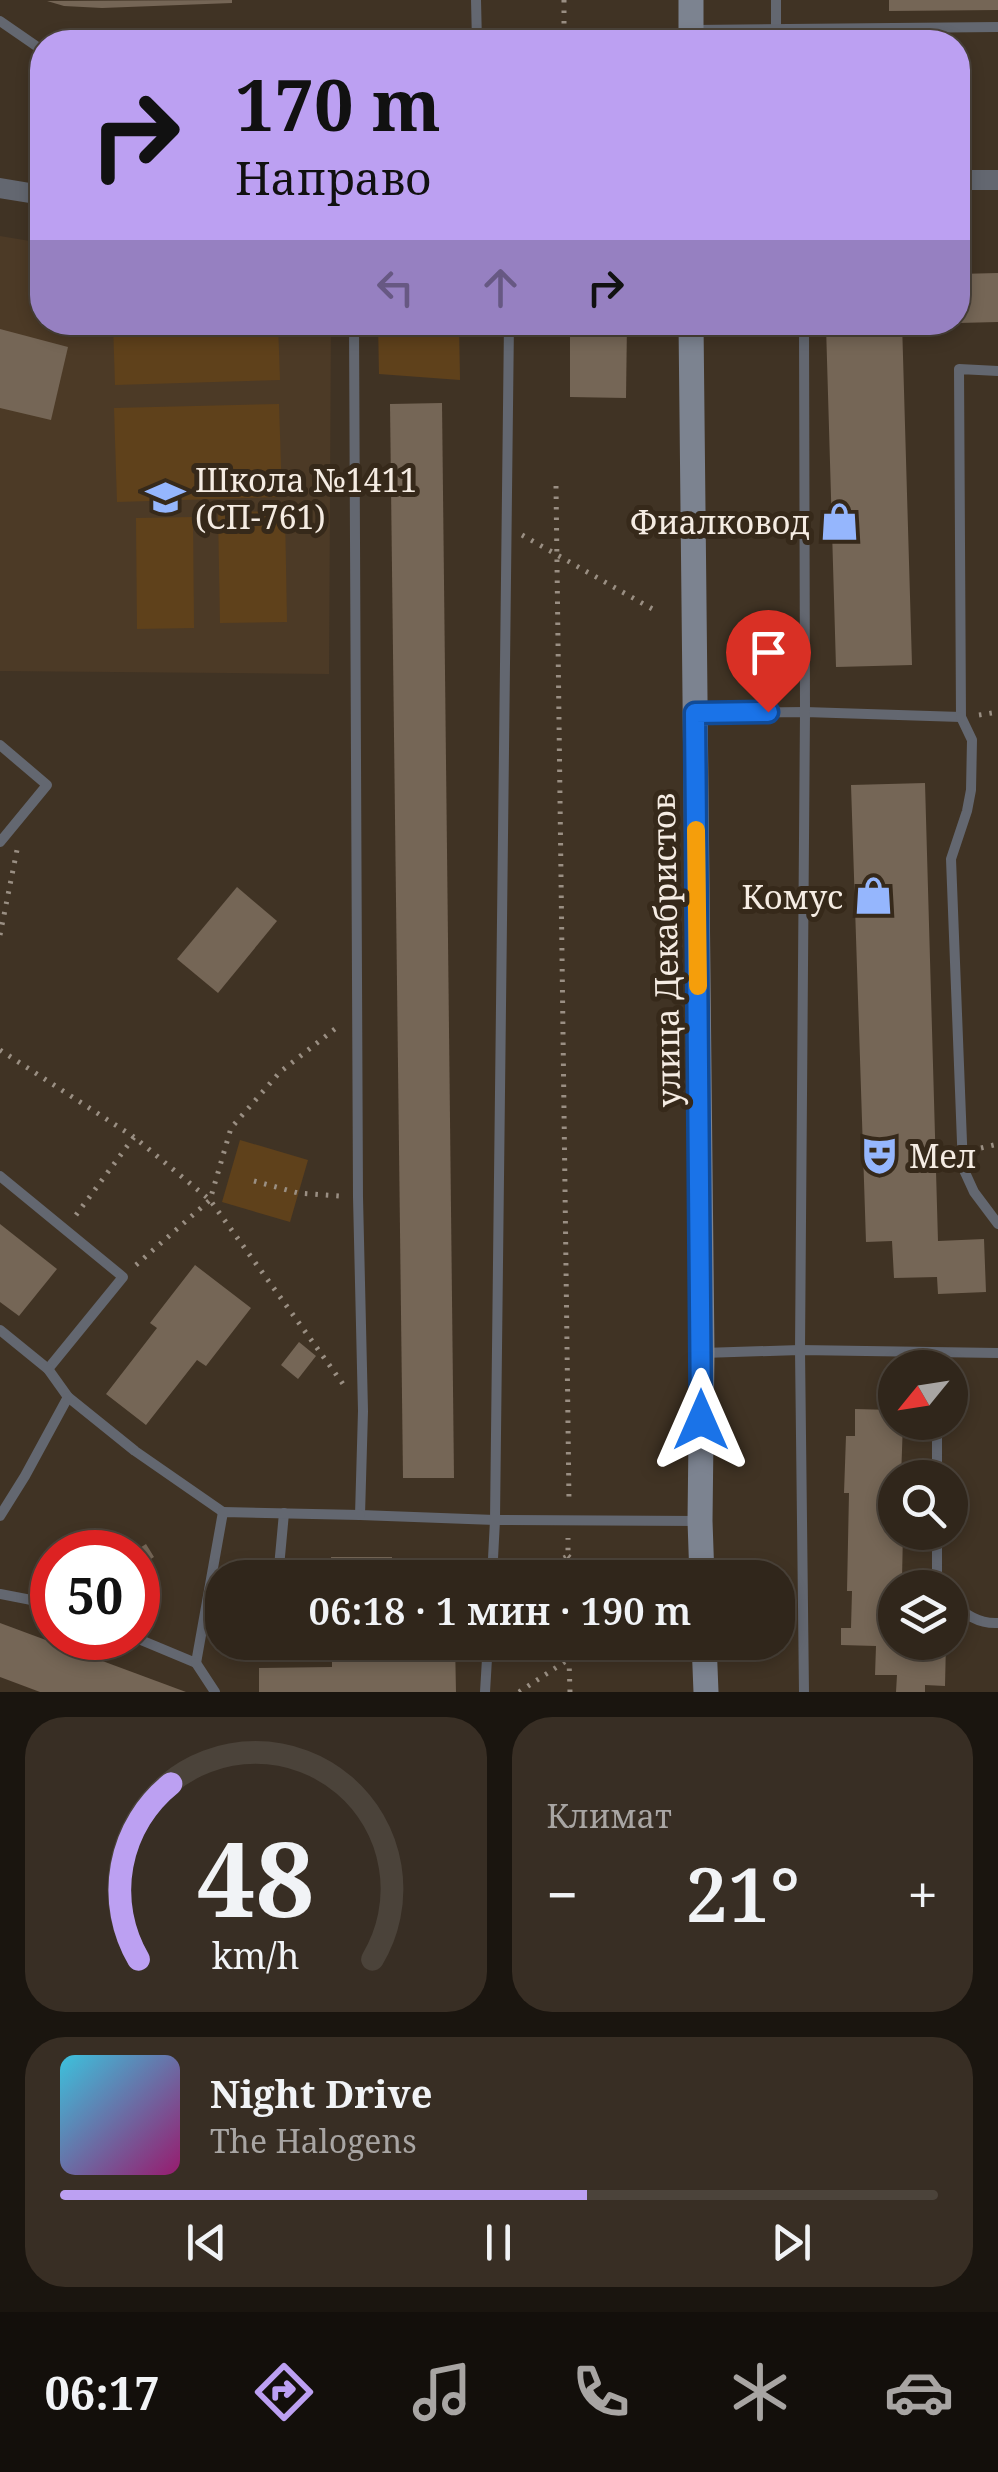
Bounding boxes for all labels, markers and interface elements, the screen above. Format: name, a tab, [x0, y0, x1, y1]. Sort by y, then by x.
text: 170 m	[235, 56, 441, 152]
icon: right	[70, 70, 200, 200]
text: Направо	[235, 147, 431, 208]
icon: left	[368, 260, 423, 315]
icon: ahead	[473, 260, 528, 315]
icon: right	[578, 260, 633, 315]
place label: Школа №1411 (СП-761)	[195, 458, 417, 538]
school or university icon: Школа №1411 (СП-761)	[144, 476, 186, 518]
place label: Фиалковод	[630, 500, 810, 543]
shop icon: Фиалковод	[819, 500, 861, 542]
pin	[726, 610, 811, 713]
icon: arrive	[741, 625, 796, 680]
street label: улица Декабристов	[641, 792, 689, 1108]
place label: Комус	[742, 875, 843, 918]
shop icon: Комус	[852, 875, 894, 917]
theatre icon: Мел	[858, 1134, 900, 1176]
place label: Мел	[909, 1134, 976, 1177]
north arrow	[878, 1350, 968, 1440]
map controls	[878, 1350, 968, 1660]
position arrow	[649, 1368, 753, 1472]
button: search	[878, 1460, 968, 1550]
speed limit sign: 50	[30, 1530, 160, 1660]
button: layers	[878, 1570, 968, 1660]
text: 06:18 · 1 мин · 190 m	[309, 1584, 691, 1636]
text: Климат	[547, 1794, 672, 1837]
text: 48	[197, 1806, 315, 1947]
text: 21°	[686, 1842, 800, 1944]
text: −	[547, 1856, 578, 1931]
text: +	[907, 1856, 938, 1931]
text: km/h	[212, 1931, 300, 1979]
text: Night Drive	[210, 2067, 432, 2119]
text: The Halogens	[210, 2119, 417, 2162]
icon: previous	[179, 2215, 234, 2270]
icon: pause	[471, 2215, 526, 2270]
icon: next	[764, 2215, 819, 2270]
icon: directions	[249, 2357, 319, 2427]
icon: music	[407, 2357, 477, 2427]
icon: phone	[566, 2357, 636, 2427]
icon: climate	[725, 2357, 795, 2427]
icon: car	[884, 2357, 954, 2427]
text: 06:17	[44, 2362, 160, 2423]

